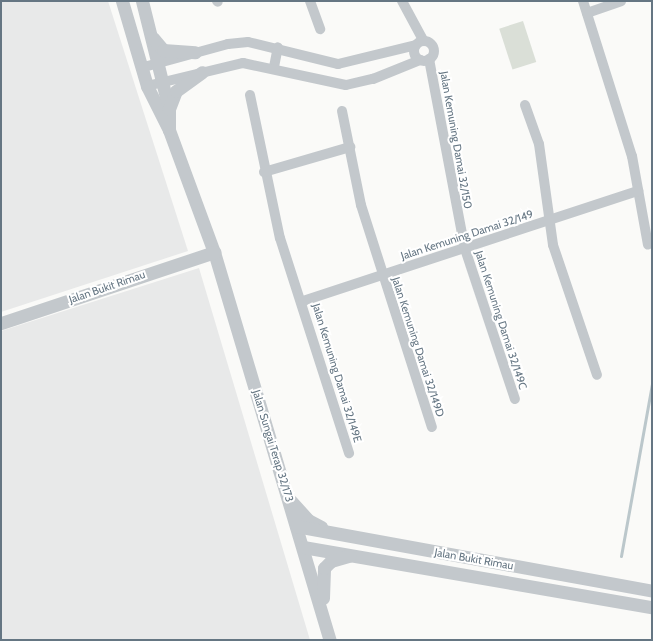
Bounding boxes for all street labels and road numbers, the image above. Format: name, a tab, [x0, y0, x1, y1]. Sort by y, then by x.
street label: Jalan Kemuning Damai 32/150	[437, 70, 475, 210]
street label: Jalan Kemuning Damai 32/149	[399, 207, 535, 263]
street label: Jalan Kemuning Damai 32/149C	[472, 249, 530, 391]
street label: Jalan Bukit Rimau	[67, 268, 147, 306]
street label: Jalan Kemuning Damai 32/149D	[389, 275, 447, 419]
street label: Jalan Kemuning Damai 32/149E	[310, 302, 364, 444]
street label: Jalan Sungai Terap 32/173	[250, 388, 296, 504]
street label: Jalan Bukit Rimau	[434, 546, 514, 572]

